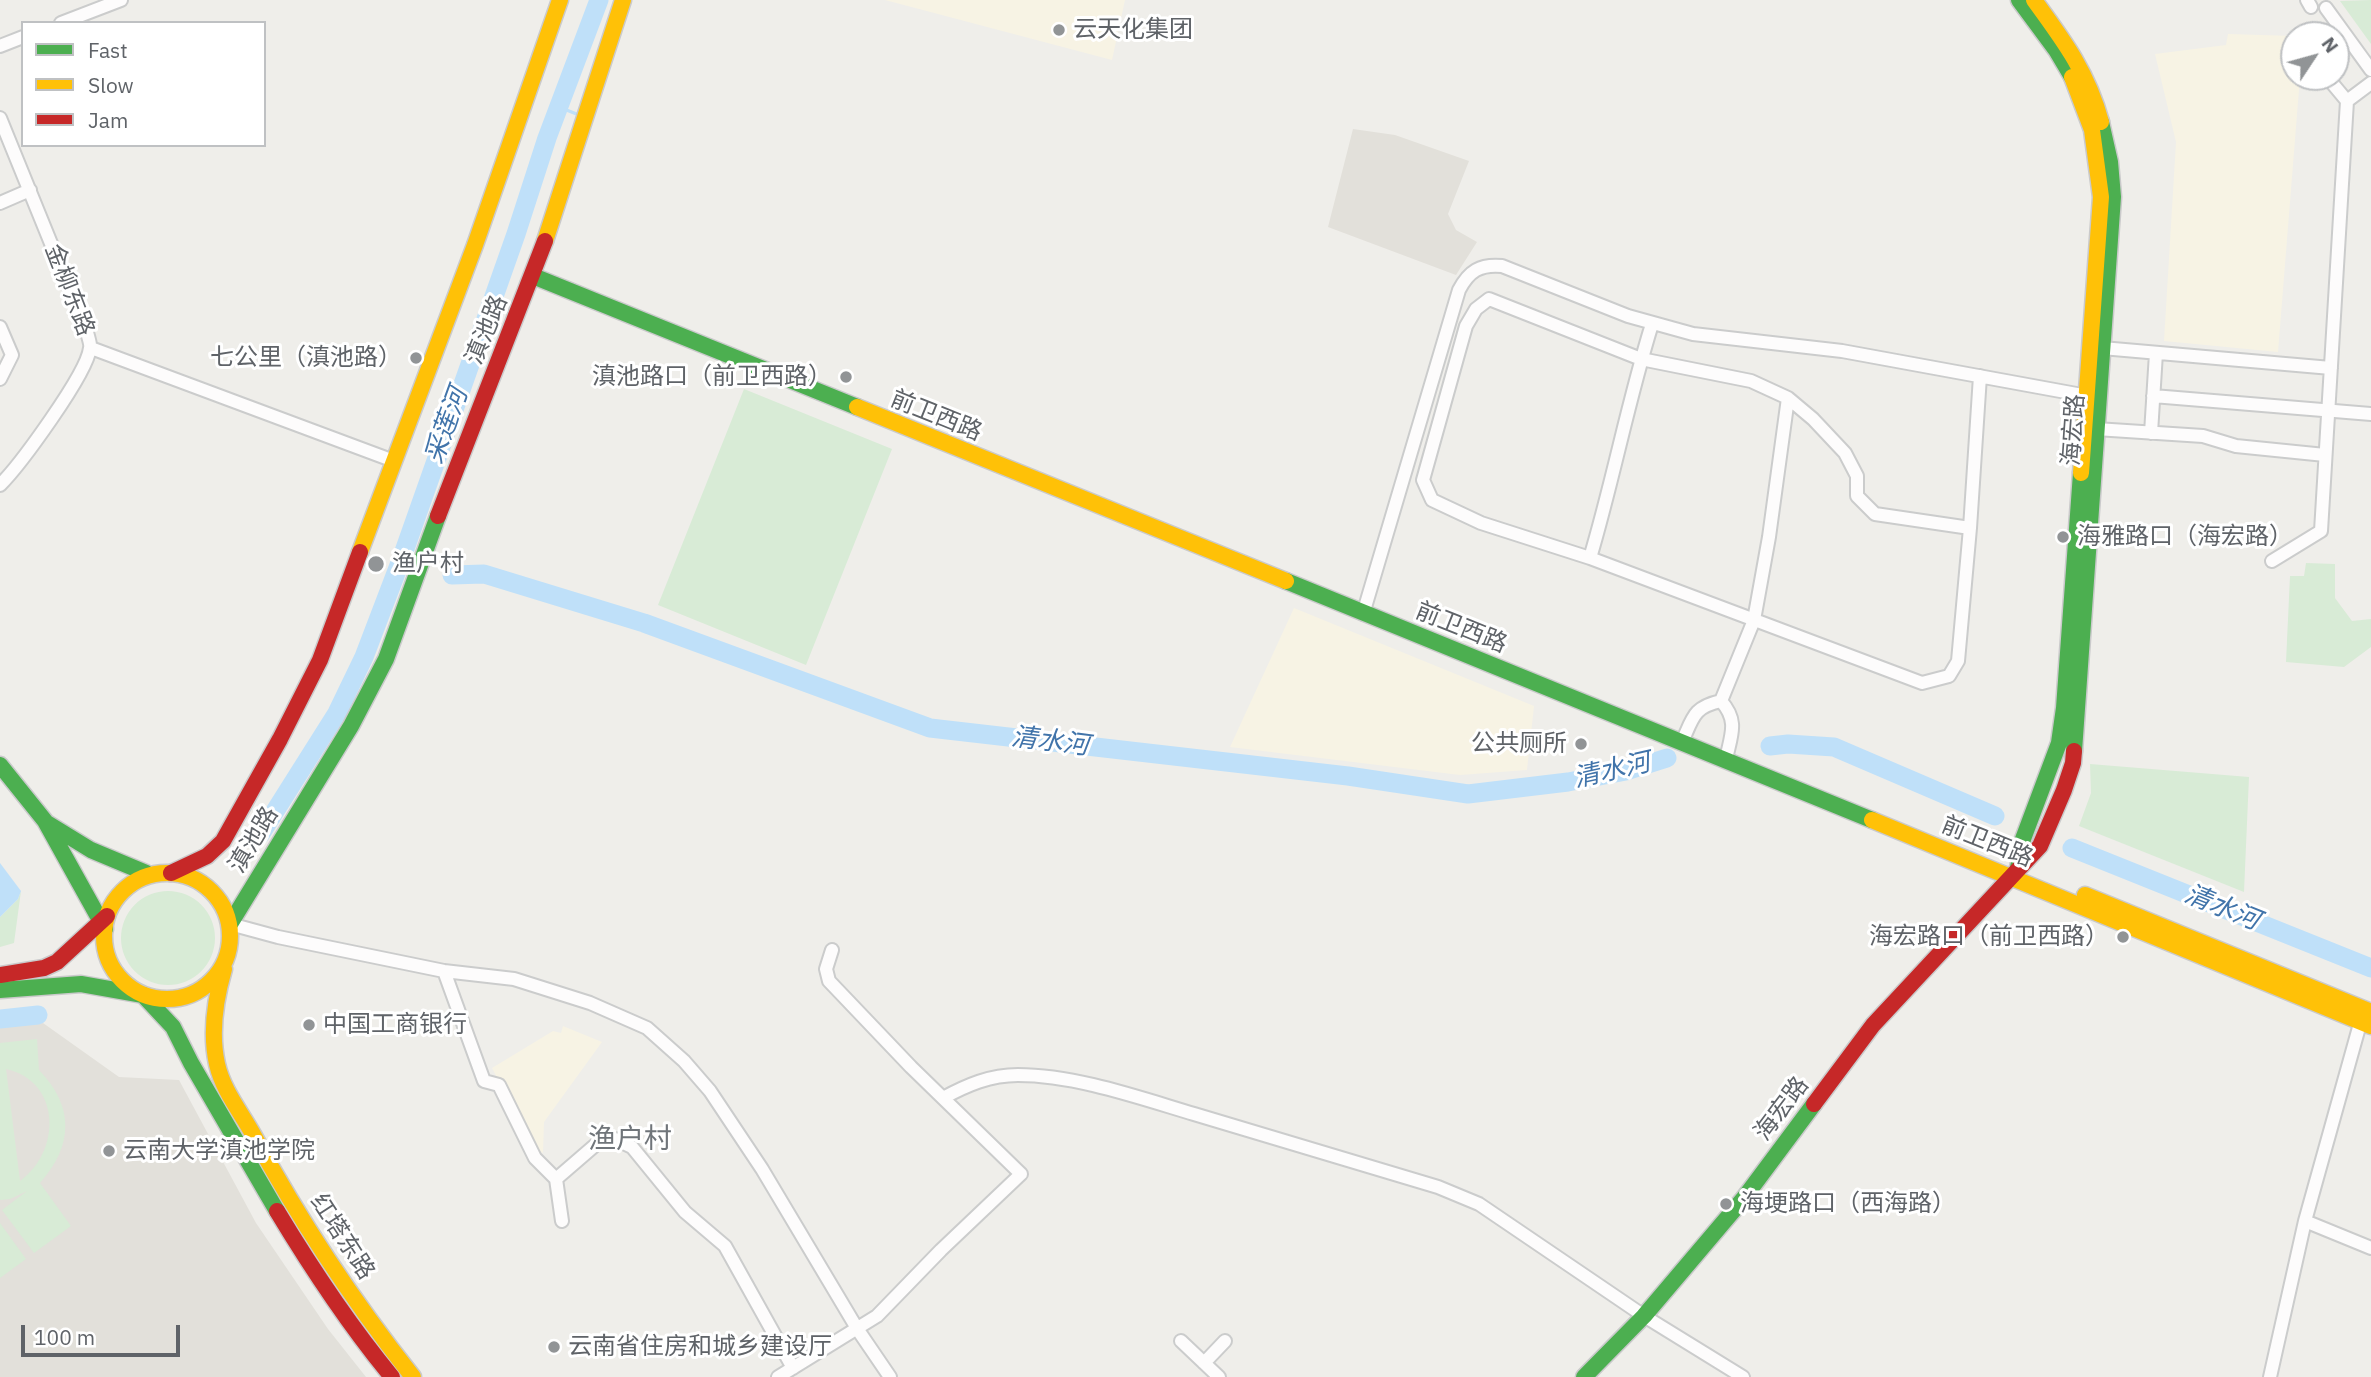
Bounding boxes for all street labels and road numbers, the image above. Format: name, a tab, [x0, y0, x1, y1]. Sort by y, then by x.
street label: 金柳东路	[38, 240, 100, 340]
street label: 滇池路	[460, 291, 514, 369]
street label: 前卫西路	[886, 385, 986, 447]
street label: 海宏路	[2057, 393, 2091, 467]
street label: 前卫西路	[1411, 597, 1511, 659]
street label: 滇池路	[223, 802, 285, 878]
street label: 前卫西路	[1937, 811, 2037, 873]
street label: 海宏路	[1749, 1072, 1815, 1146]
street label: 红塔东路	[304, 1189, 380, 1285]

